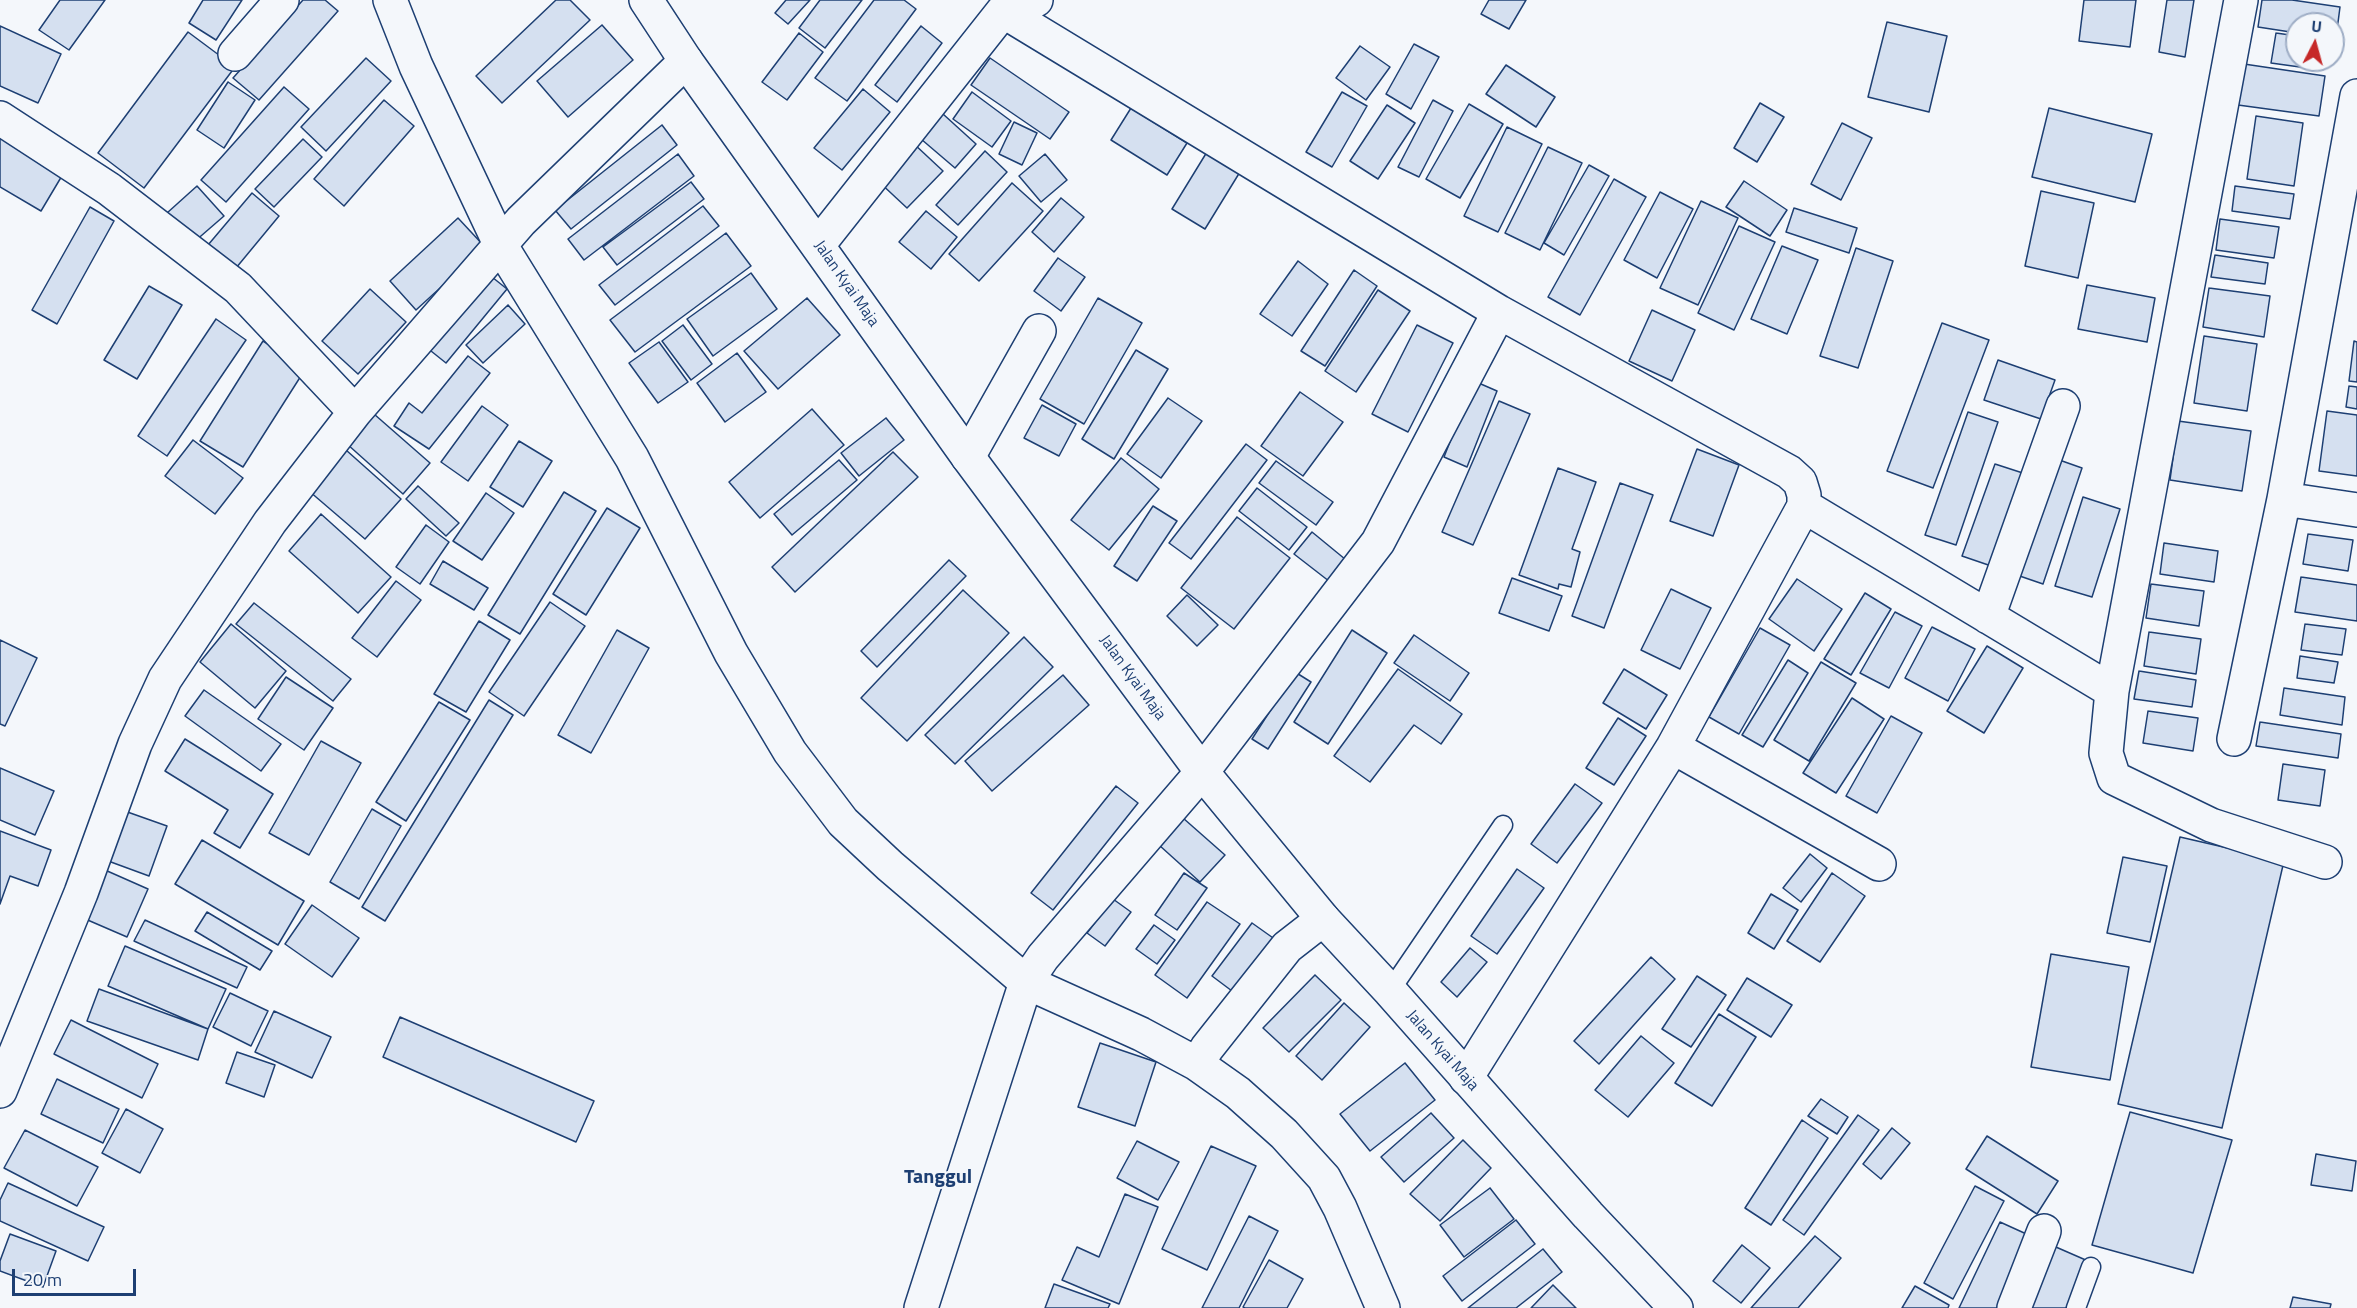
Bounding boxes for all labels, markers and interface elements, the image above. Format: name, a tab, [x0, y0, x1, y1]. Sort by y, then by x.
north arrow	[2285, 12, 2345, 72]
text: U	[2310, 14, 2323, 39]
street label: Jalan Kyai Maja	[809, 237, 883, 331]
street label: Jalan Kyai Maja	[1095, 632, 1169, 724]
street label: Jalan Kyai Maja	[1402, 1007, 1482, 1095]
district label: Tanggul	[904, 1166, 972, 1190]
scale bar	[15, 1257, 140, 1295]
text: 20 m	[23, 1266, 62, 1293]

